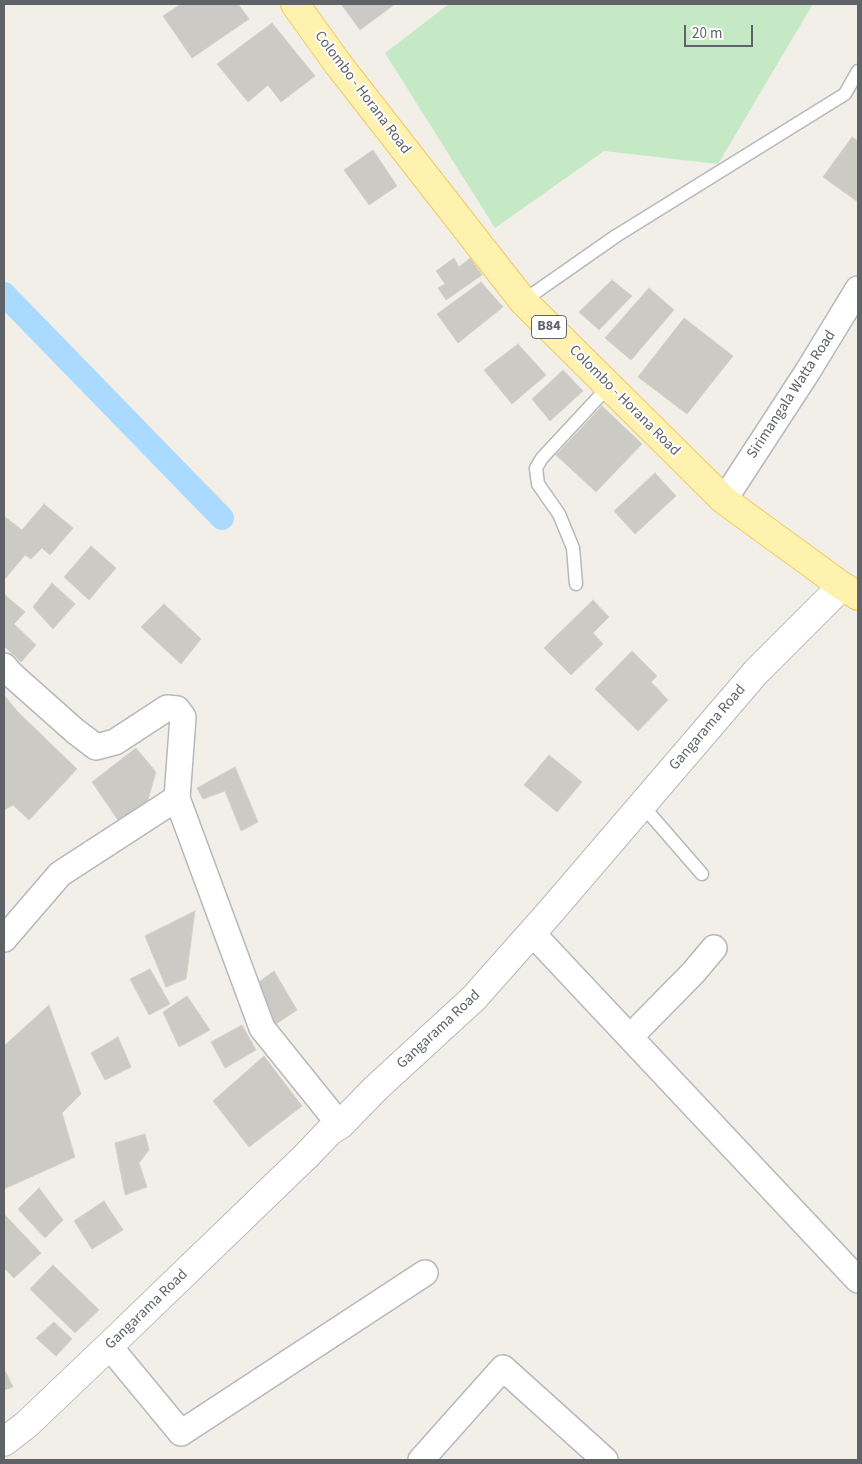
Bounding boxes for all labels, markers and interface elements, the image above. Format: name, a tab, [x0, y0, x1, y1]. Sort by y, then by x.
scale bar	[687, 15, 756, 47]
text: 20 m	[692, 23, 722, 44]
street label: Colombo - Horana Road	[310, 28, 414, 158]
road number: B84	[532, 316, 566, 338]
street label: Sirimangala Watta Road	[744, 328, 840, 462]
street label: Colombo - Horana Road	[565, 342, 683, 460]
street label: Gangarama Road	[666, 682, 750, 774]
street label: Gangarama Road	[394, 987, 484, 1073]
street label: Gangarama Road	[102, 1266, 192, 1354]

